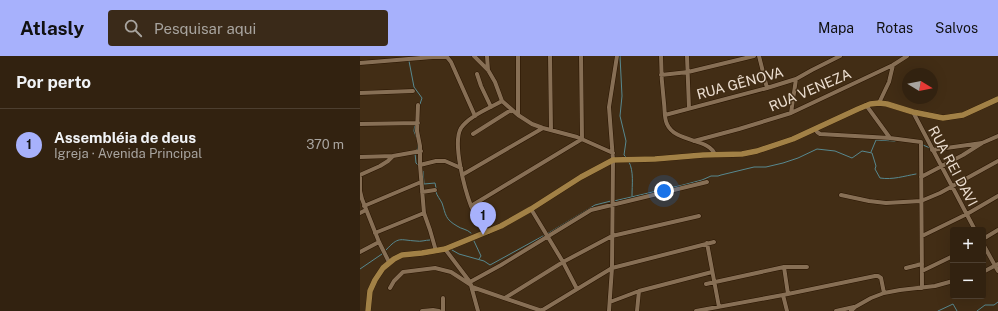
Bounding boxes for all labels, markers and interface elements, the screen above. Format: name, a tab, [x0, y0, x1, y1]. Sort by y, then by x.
search box	[108, 10, 388, 46]
text: Atlasly	[20, 17, 84, 39]
icon: search	[122, 17, 144, 39]
text: Pesquisar aqui	[154, 20, 256, 37]
text: Mapa	[818, 20, 854, 36]
text: Rotas	[876, 20, 913, 36]
text: Salvos	[935, 20, 978, 36]
street label: RUA GÊNOVA	[695, 63, 785, 102]
street label: RUA VENEZA	[766, 65, 854, 115]
north arrow	[902, 68, 938, 104]
text: Por perto	[16, 72, 91, 92]
street label: RUA REI DAVI	[925, 123, 981, 209]
text: Assembléia de deus	[54, 129, 196, 146]
text: 1	[26, 137, 32, 152]
text: 370 m	[306, 137, 344, 152]
text: Igreja · Avenida Principal	[54, 146, 202, 161]
your location	[654, 181, 674, 201]
pin: 1	[470, 202, 496, 235]
map controls	[950, 227, 986, 299]
button: +	[950, 227, 986, 263]
button: −	[950, 263, 986, 299]

